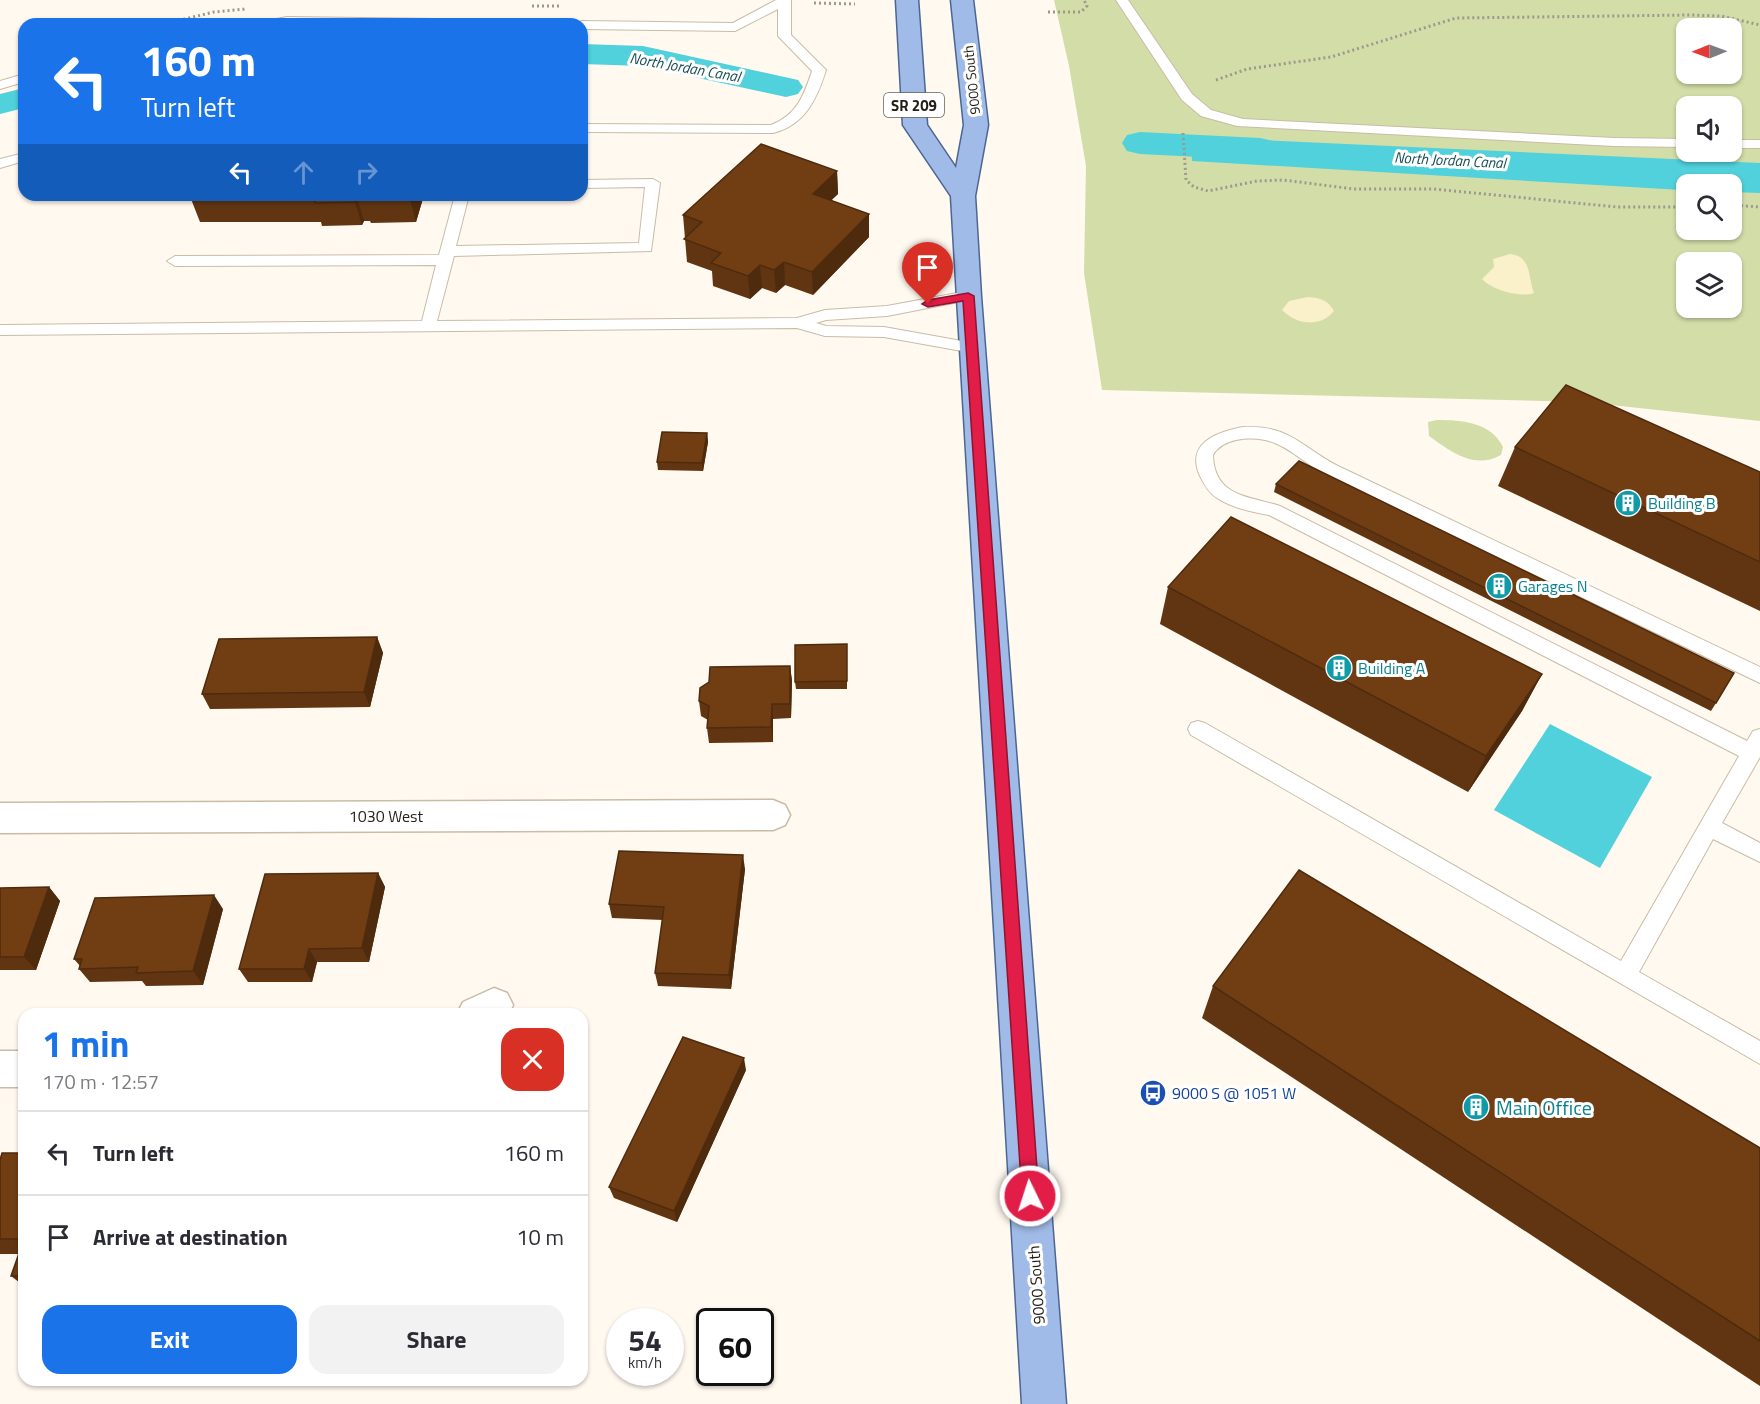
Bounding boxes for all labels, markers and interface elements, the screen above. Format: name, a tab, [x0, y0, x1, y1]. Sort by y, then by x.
north arrow	[1676, 18, 1742, 84]
map controls	[1676, 18, 1742, 318]
text: 160 m	[141, 28, 256, 92]
icon: left	[42, 42, 120, 120]
street label: 9000 South	[957, 44, 985, 116]
water label: North Jordan Canal	[628, 46, 744, 88]
text: Turn left	[141, 86, 235, 127]
road number: SR 209	[884, 93, 944, 117]
button: sound	[1676, 96, 1742, 162]
water label: North Jordan Canal	[1394, 146, 1508, 175]
icon: left	[224, 156, 257, 189]
icon: ahead	[287, 156, 320, 189]
icon: right	[350, 156, 383, 189]
button: search	[1676, 174, 1742, 240]
pin	[902, 242, 953, 304]
icon: arrive	[911, 251, 944, 284]
button: layers	[1676, 252, 1742, 318]
building icon: Building B	[1613, 488, 1643, 518]
place label: Building B	[1648, 491, 1716, 515]
building icon: Garages N	[1484, 571, 1514, 601]
place label: Garages N	[1518, 574, 1588, 598]
building icon: Building A	[1324, 653, 1354, 683]
place label: Building A	[1358, 656, 1426, 680]
street label: 1030 West	[349, 804, 424, 828]
text: 1 min	[42, 1016, 129, 1071]
button: close	[501, 1028, 564, 1091]
text: 170 m · 12:57	[42, 1066, 159, 1097]
bus stop icon: 9000 S @ 1051 W	[1138, 1078, 1168, 1108]
place label: 9000 S @ 1051 W	[1172, 1081, 1296, 1105]
building icon: Main Office	[1461, 1092, 1491, 1122]
place label: Main Office	[1496, 1092, 1592, 1123]
text: Turn left	[93, 1136, 174, 1170]
text: 160 m	[504, 1136, 564, 1170]
icon: left	[42, 1137, 75, 1170]
position arrow	[998, 1164, 1062, 1228]
text: Arrive at destination	[93, 1220, 288, 1254]
text: 10 m	[516, 1220, 564, 1254]
icon: arrive	[42, 1221, 75, 1254]
street label: 9000 South	[1021, 1245, 1051, 1325]
button: Exit	[42, 1305, 297, 1374]
button: Share	[309, 1305, 564, 1374]
speed limit sign: 60	[696, 1308, 774, 1386]
text: 54	[628, 1317, 662, 1363]
text: km/h	[628, 1351, 662, 1374]

